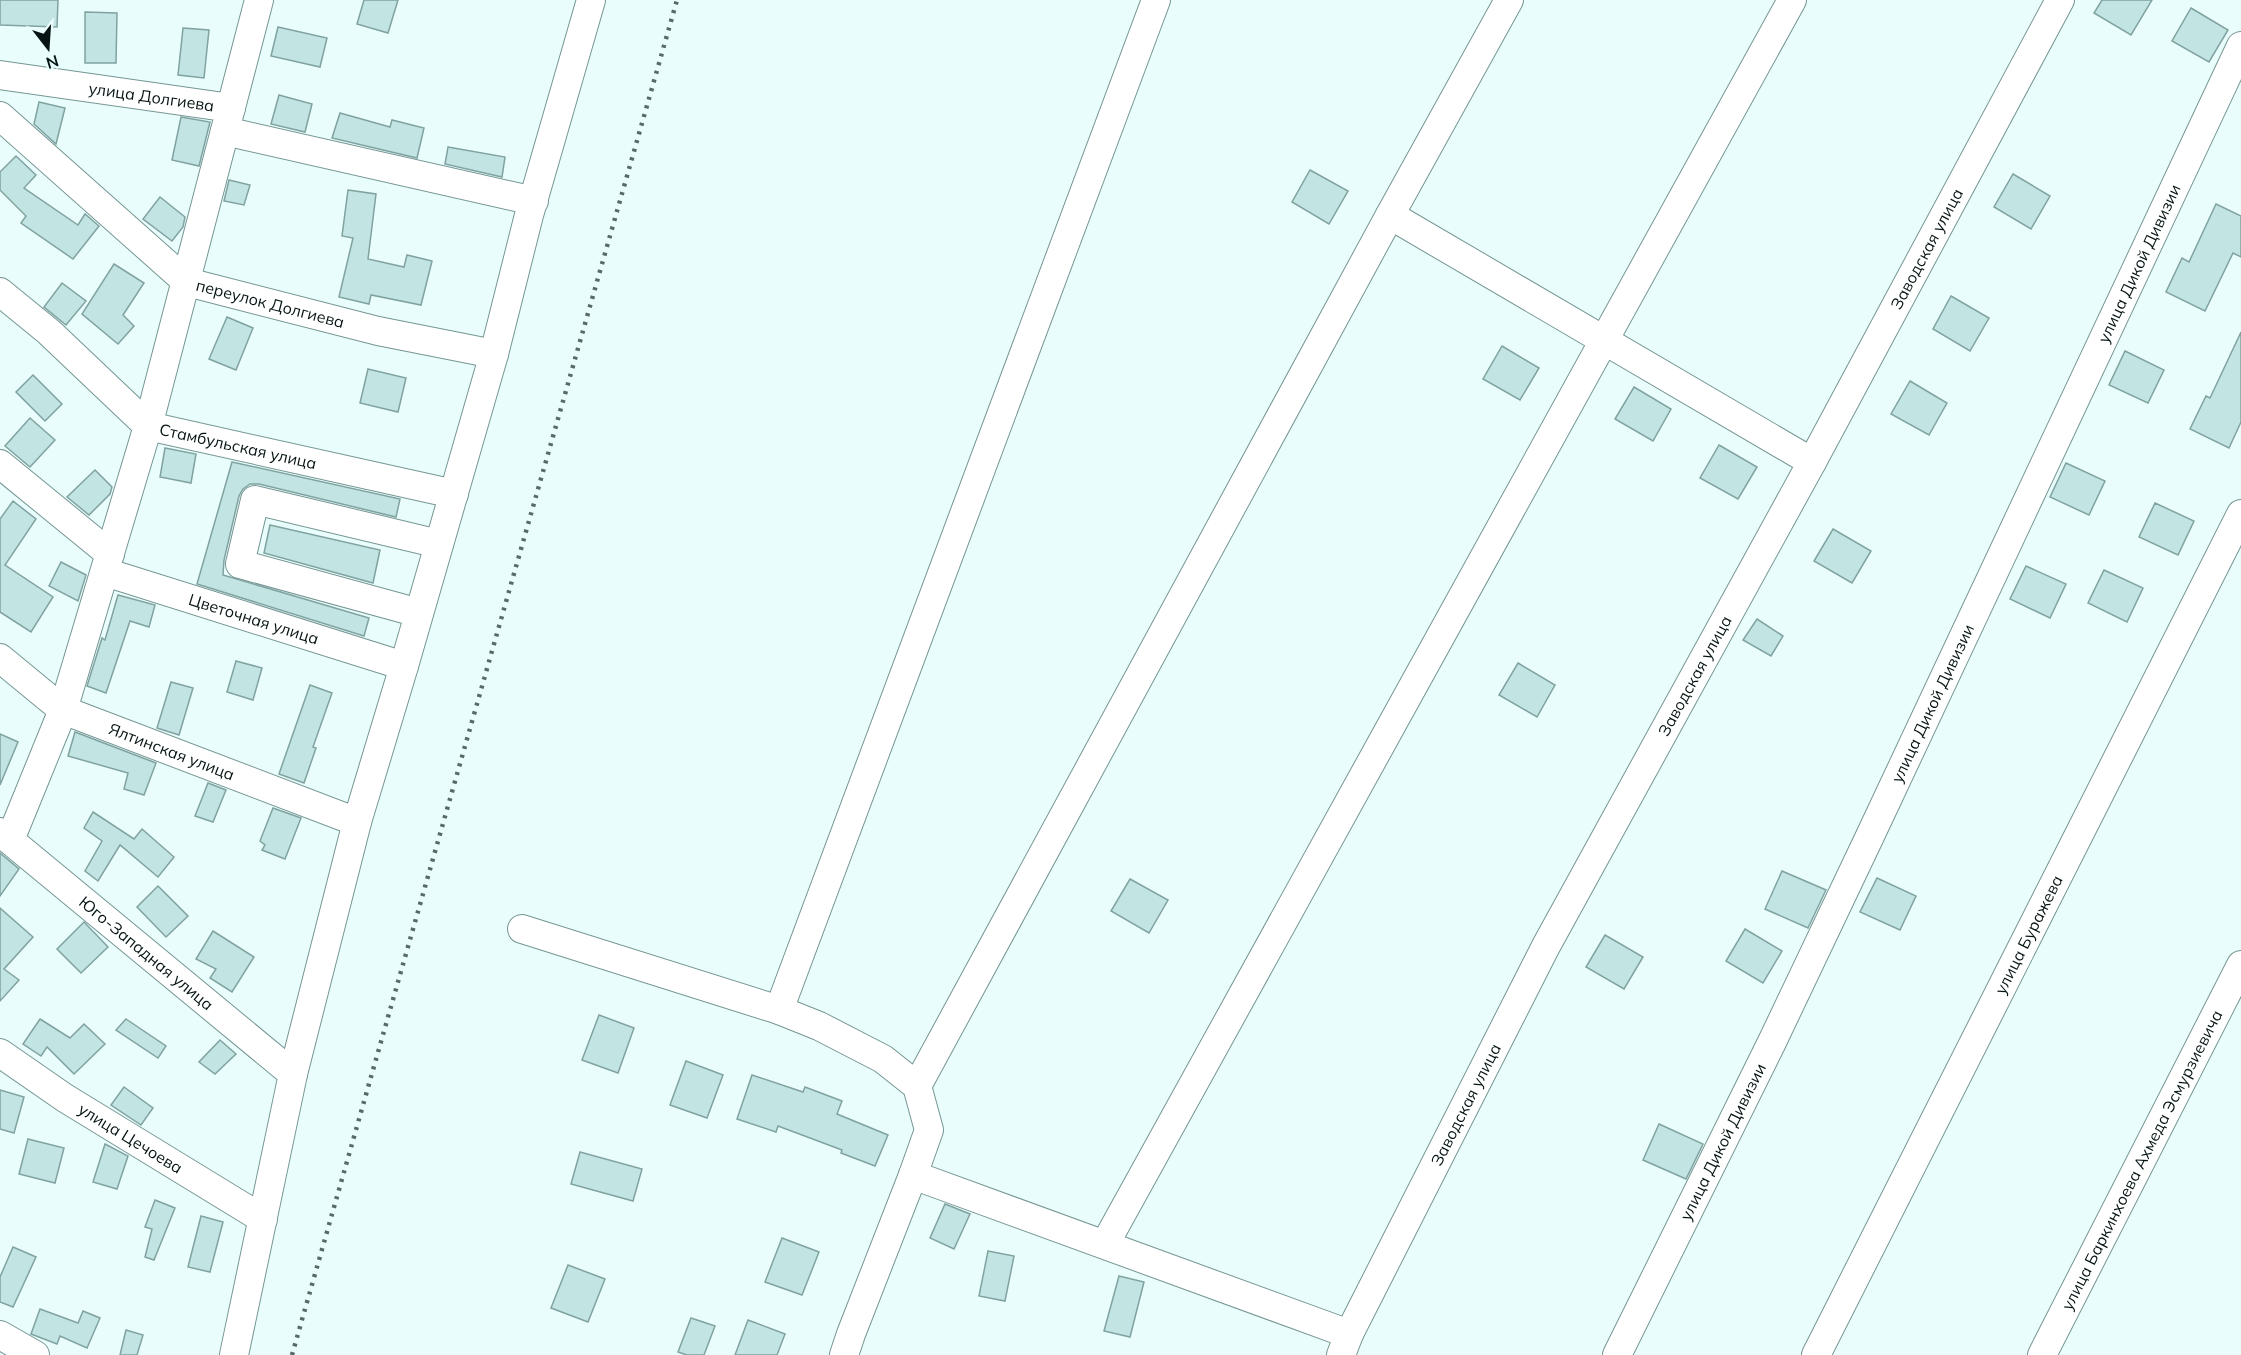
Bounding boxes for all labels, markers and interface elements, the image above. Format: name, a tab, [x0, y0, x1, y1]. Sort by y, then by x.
north arrow	[18, 18, 78, 78]
text: N	[44, 51, 61, 74]
street label: улица Долгиева	[87, 78, 215, 115]
street label: улица Дикой Дивизии	[2093, 181, 2185, 346]
street label: Заводская улица	[1886, 185, 1967, 313]
street label: переулок Долгиева	[194, 275, 346, 332]
street label: Стамбульская улица	[158, 419, 319, 473]
street label: Цветочная улица	[186, 589, 321, 649]
street label: Заводская улица	[1653, 612, 1736, 739]
street label: улица Дикой Дивизии	[1887, 621, 1978, 786]
street label: Ялтинская улица	[106, 718, 237, 784]
street label: улица Буражева	[1990, 872, 2067, 997]
street label: Юго-Западная улица	[75, 892, 218, 1014]
street label: улица Баркинхоева Ахмеда Эсмурзиевича	[2057, 1007, 2226, 1313]
street label: Заводская улица	[1426, 1040, 1505, 1169]
street label: улица Дикой Дивизии	[1675, 1060, 1770, 1224]
street label: улица Цечоева	[75, 1099, 186, 1178]

